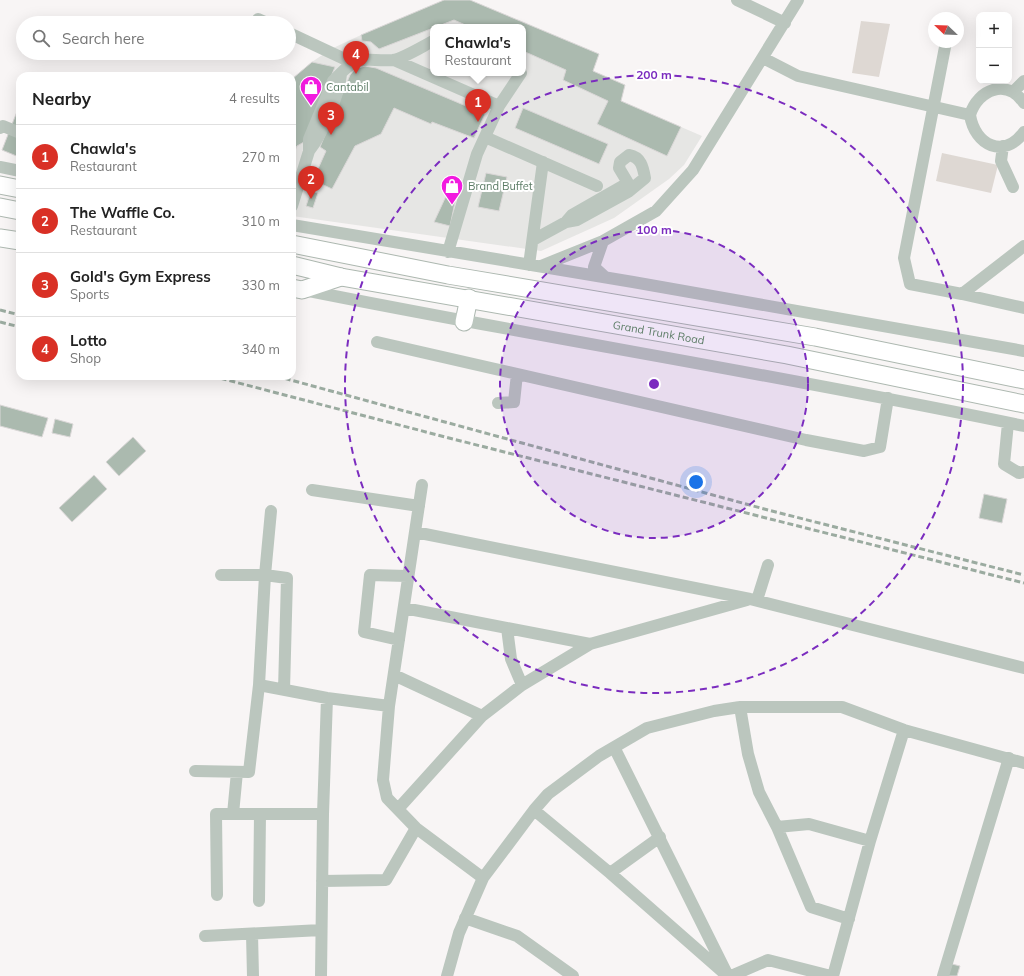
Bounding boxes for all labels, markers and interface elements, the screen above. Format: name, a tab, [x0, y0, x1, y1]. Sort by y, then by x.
north arrow	[928, 12, 964, 48]
map controls	[976, 12, 1012, 84]
button: +	[976, 12, 1012, 48]
search box	[16, 16, 296, 60]
popup	[430, 24, 526, 76]
icon: search	[30, 27, 52, 49]
text: Search here	[62, 29, 144, 48]
text: Chawla's	[445, 33, 511, 52]
pin: 4	[343, 41, 369, 74]
button: −	[976, 48, 1012, 84]
text: Restaurant	[445, 52, 511, 68]
text: 200 m	[636, 67, 672, 82]
shop icon: Cantabil	[298, 74, 324, 107]
place label: Cantabil	[326, 80, 369, 94]
text: Nearby	[32, 88, 91, 109]
pin: 1	[465, 89, 491, 122]
text: 4 results	[229, 90, 280, 106]
pin: 3	[318, 102, 344, 135]
text: Chawla's	[70, 139, 136, 158]
text: 1	[41, 149, 49, 165]
text: 270 m	[242, 149, 280, 165]
text: Restaurant	[70, 158, 137, 174]
pin: 2	[298, 166, 324, 199]
shop icon: Brand Buffet	[439, 173, 465, 206]
place label: Brand Buffet	[468, 179, 533, 193]
text: The Waffle Co.	[70, 203, 175, 222]
text: 2	[41, 213, 49, 229]
text: 310 m	[242, 213, 280, 229]
text: Restaurant	[70, 222, 137, 238]
text: 100 m	[636, 222, 672, 237]
text: Gold's Gym Express	[70, 267, 211, 286]
text: 3	[41, 277, 49, 293]
text: 330 m	[242, 277, 280, 293]
text: Sports	[70, 286, 109, 302]
street label: Grand Trunk Road	[612, 318, 706, 347]
text: Lotto	[70, 331, 107, 350]
text: 4	[41, 341, 49, 357]
text: 340 m	[242, 341, 280, 357]
text: Shop	[70, 350, 101, 366]
centre of rings	[647, 377, 661, 391]
your location	[686, 472, 706, 492]

